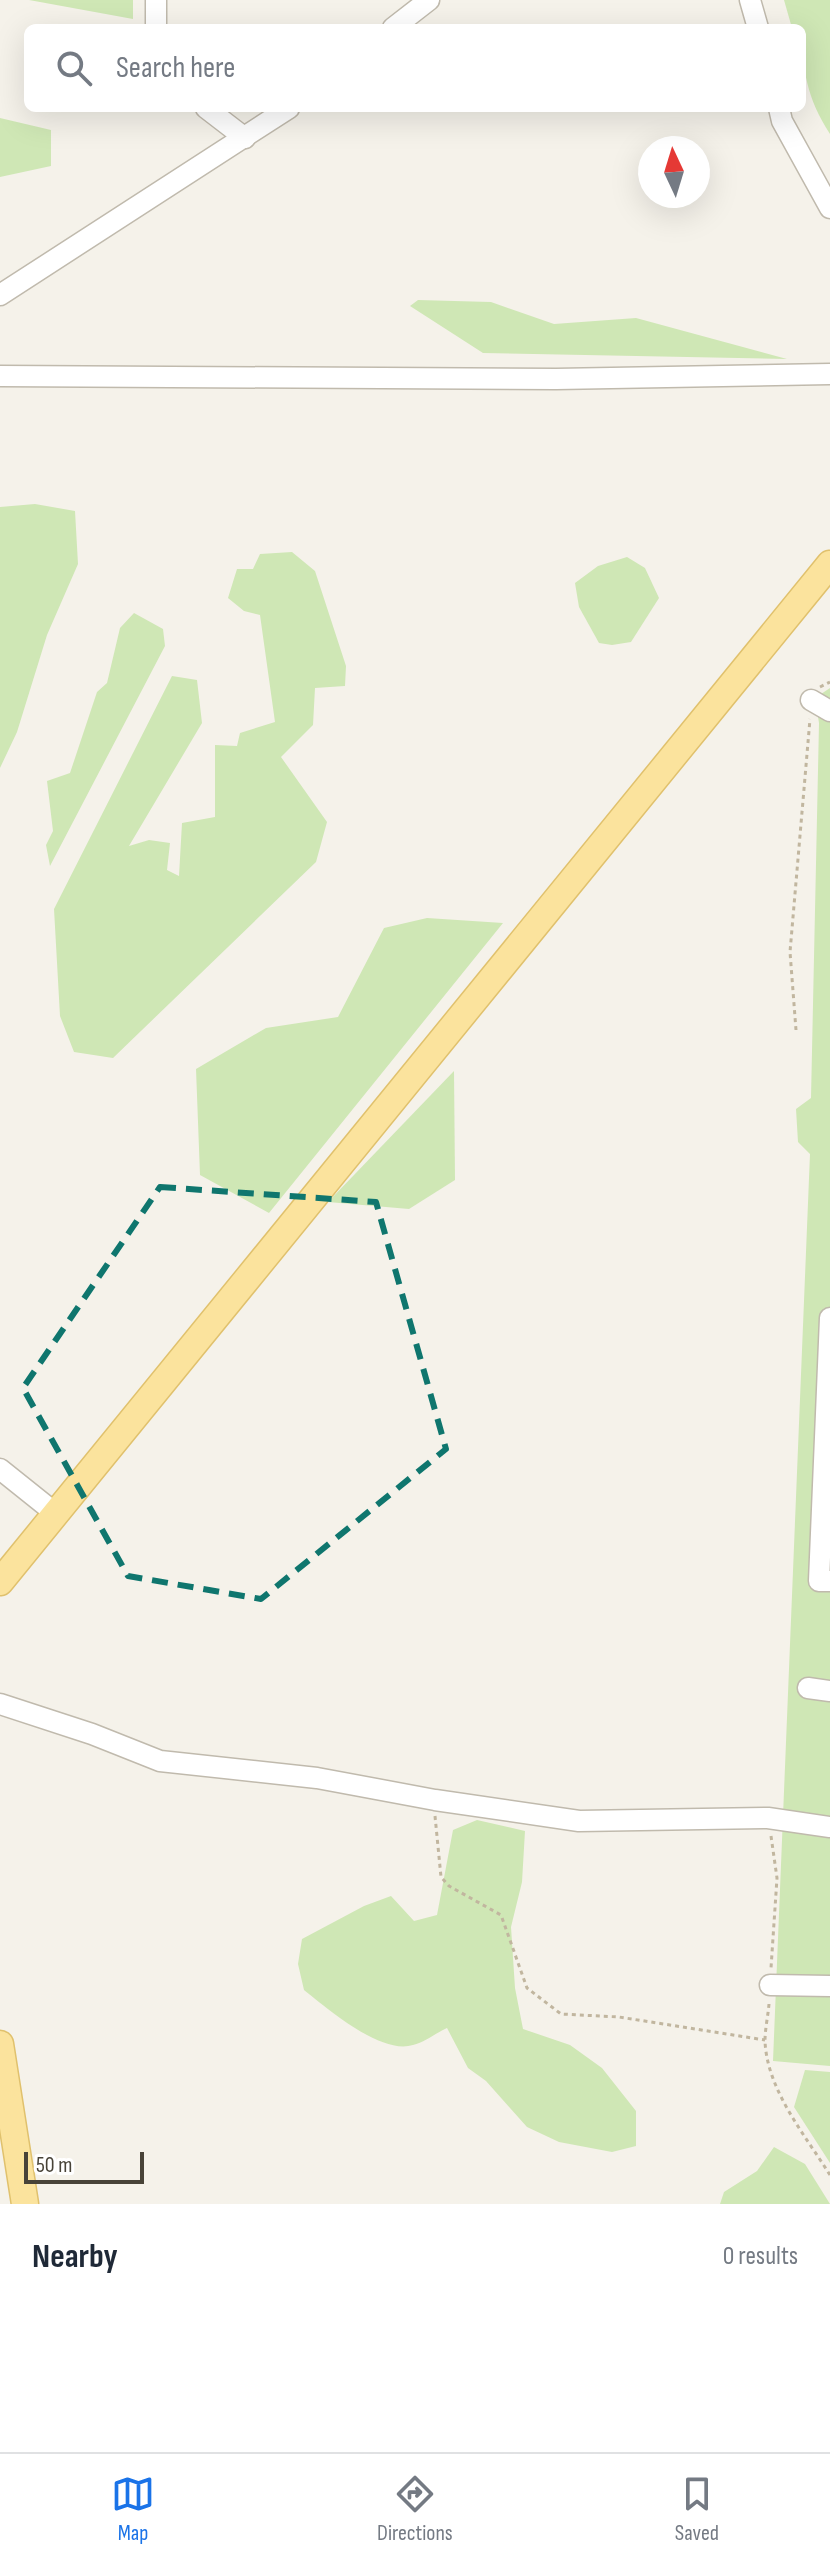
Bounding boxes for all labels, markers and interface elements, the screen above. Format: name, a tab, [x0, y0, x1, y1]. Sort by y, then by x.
search box	[24, 24, 806, 112]
icon: search	[52, 46, 96, 90]
text: Search here	[116, 50, 235, 86]
north arrow	[638, 136, 710, 208]
scale bar	[24, 2148, 144, 2184]
text: 50 m	[36, 2152, 72, 2179]
text: Nearby	[32, 2236, 118, 2277]
text: 0 results	[723, 2241, 798, 2272]
tab: Map	[111, 2472, 155, 2547]
tab: Directions	[377, 2472, 453, 2547]
tab: Saved	[675, 2472, 719, 2547]

